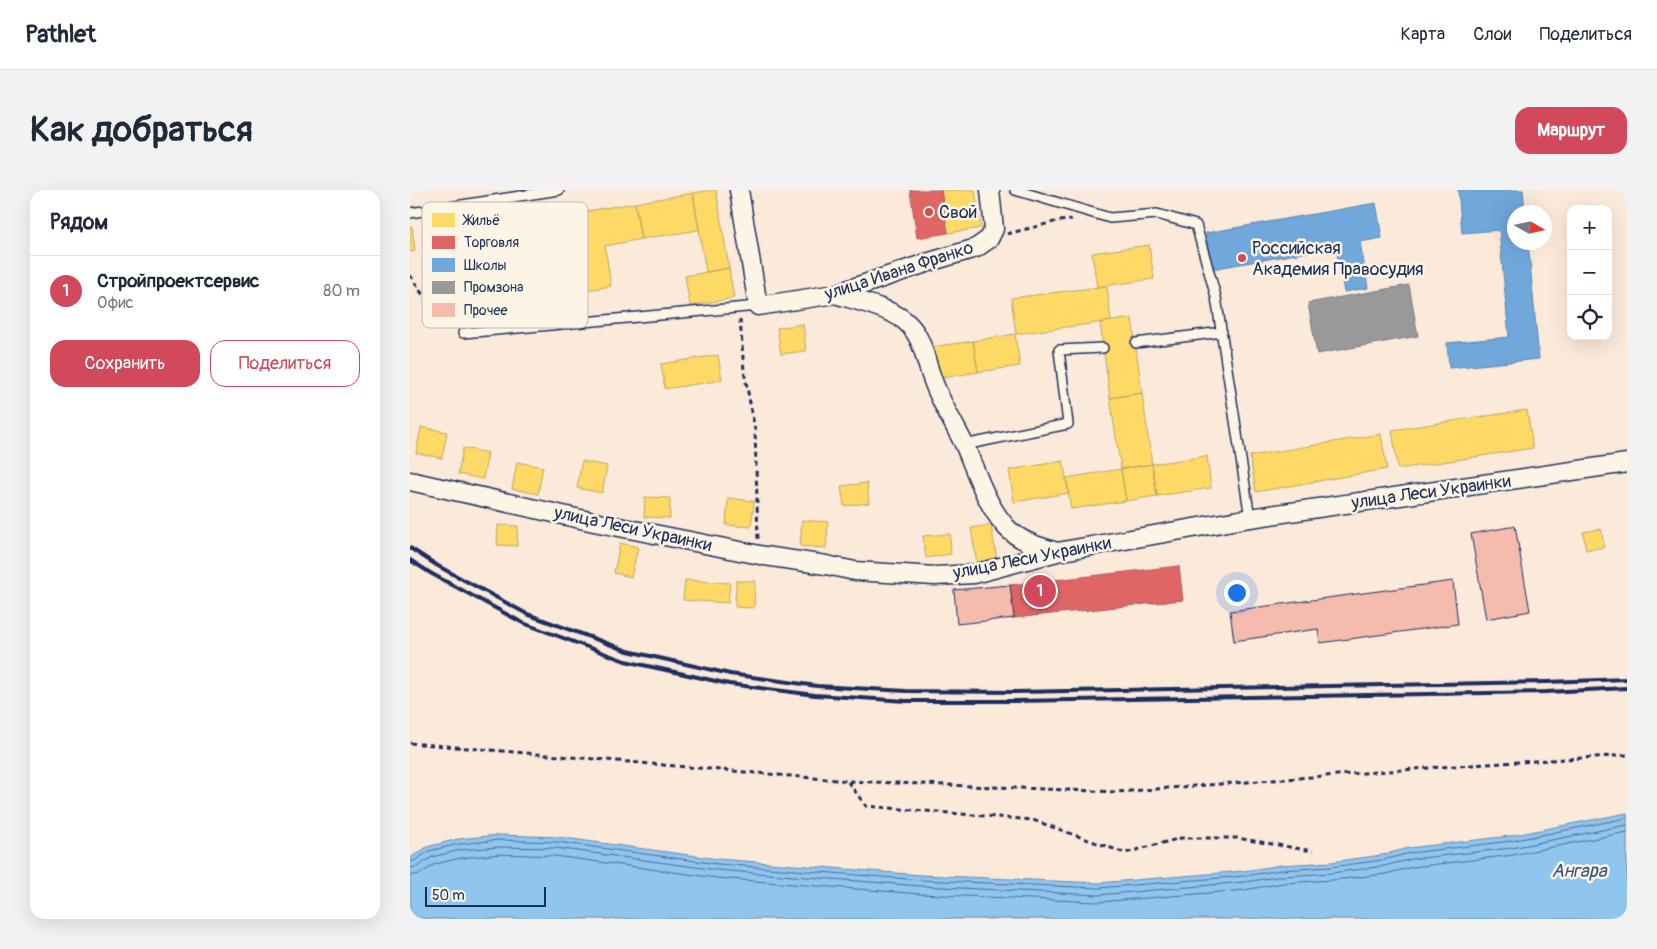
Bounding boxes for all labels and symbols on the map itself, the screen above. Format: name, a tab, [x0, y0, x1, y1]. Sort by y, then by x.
place label: Свой	[939, 201, 977, 224]
legend	[422, 202, 588, 328]
north arrow	[1507, 205, 1552, 250]
marker: Свой	[923, 206, 935, 218]
text: Жильё	[462, 212, 500, 229]
text: Торговля	[464, 234, 519, 251]
street label: улица Ивана Франко	[821, 236, 977, 306]
place label: Российская Академия Правосудия	[1252, 237, 1424, 281]
marker: Российская Академия Правосудия	[1236, 252, 1248, 264]
text: Школы	[464, 257, 507, 274]
text: Промзона	[464, 279, 524, 296]
text: Прочее	[464, 302, 507, 319]
street label: улица Леси Украинки	[1349, 469, 1512, 515]
street label: улица Леси Украинки	[551, 501, 714, 557]
street label: улица Леси Украинки	[950, 531, 1113, 585]
pin: 1	[1024, 572, 1056, 610]
your location	[1224, 580, 1250, 606]
water label: Ангара	[1552, 859, 1608, 883]
scale bar	[425, 884, 546, 907]

